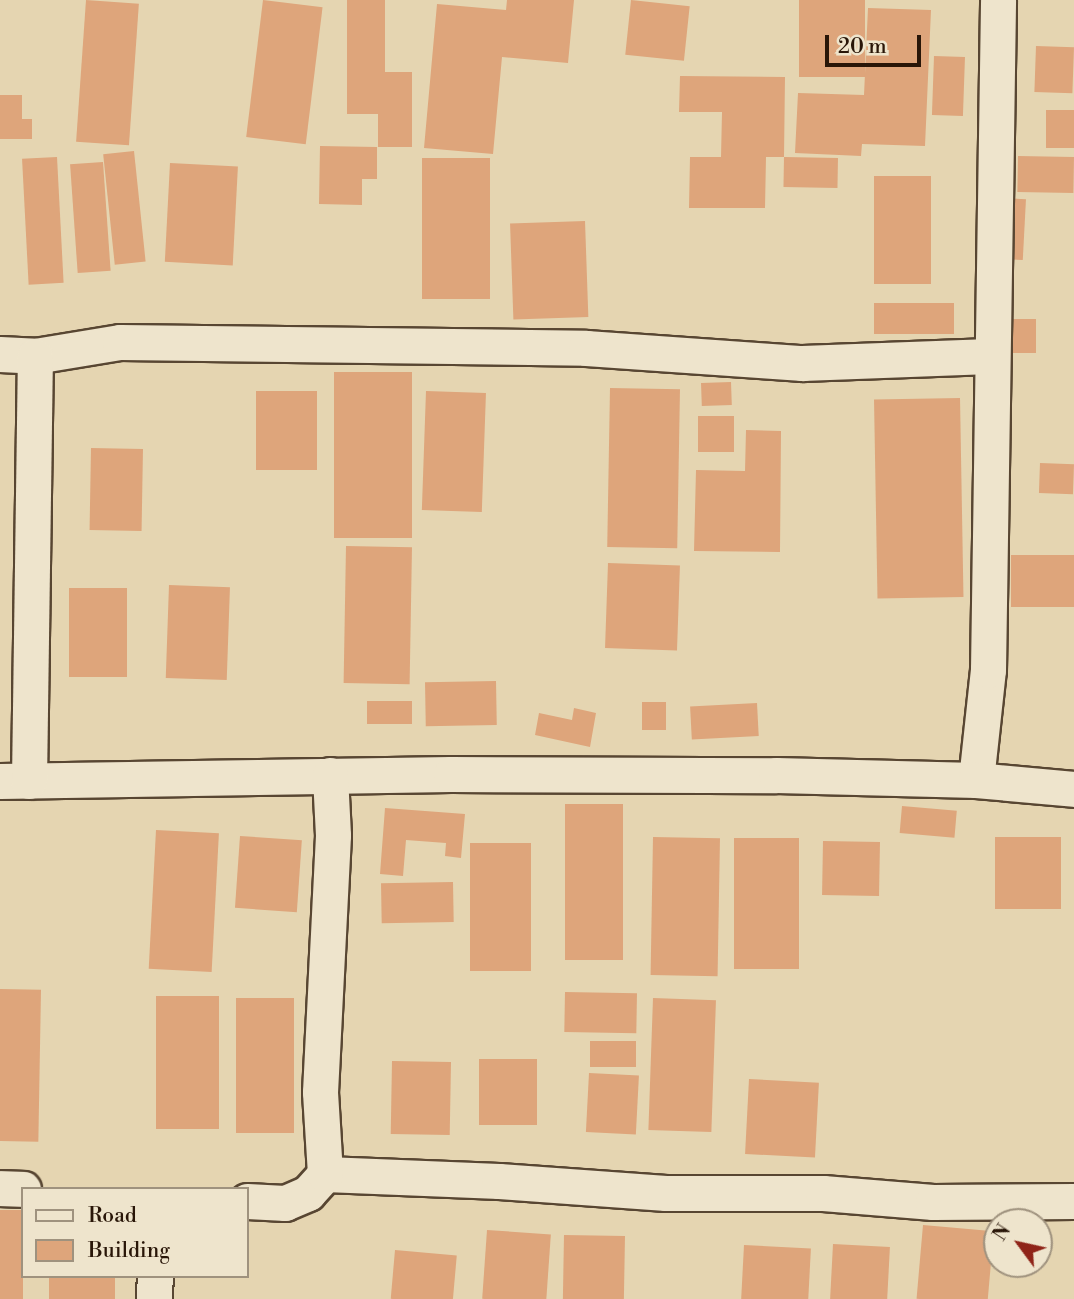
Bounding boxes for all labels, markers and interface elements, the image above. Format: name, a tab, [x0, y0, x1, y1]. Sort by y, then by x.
scale bar	[829, 21, 925, 65]
text: 20 m	[838, 34, 887, 60]
legend	[21, 1187, 248, 1278]
text: Road	[88, 1203, 137, 1229]
north arrow	[983, 1208, 1053, 1278]
text: N	[988, 1220, 1016, 1245]
text: Building	[88, 1238, 170, 1264]

